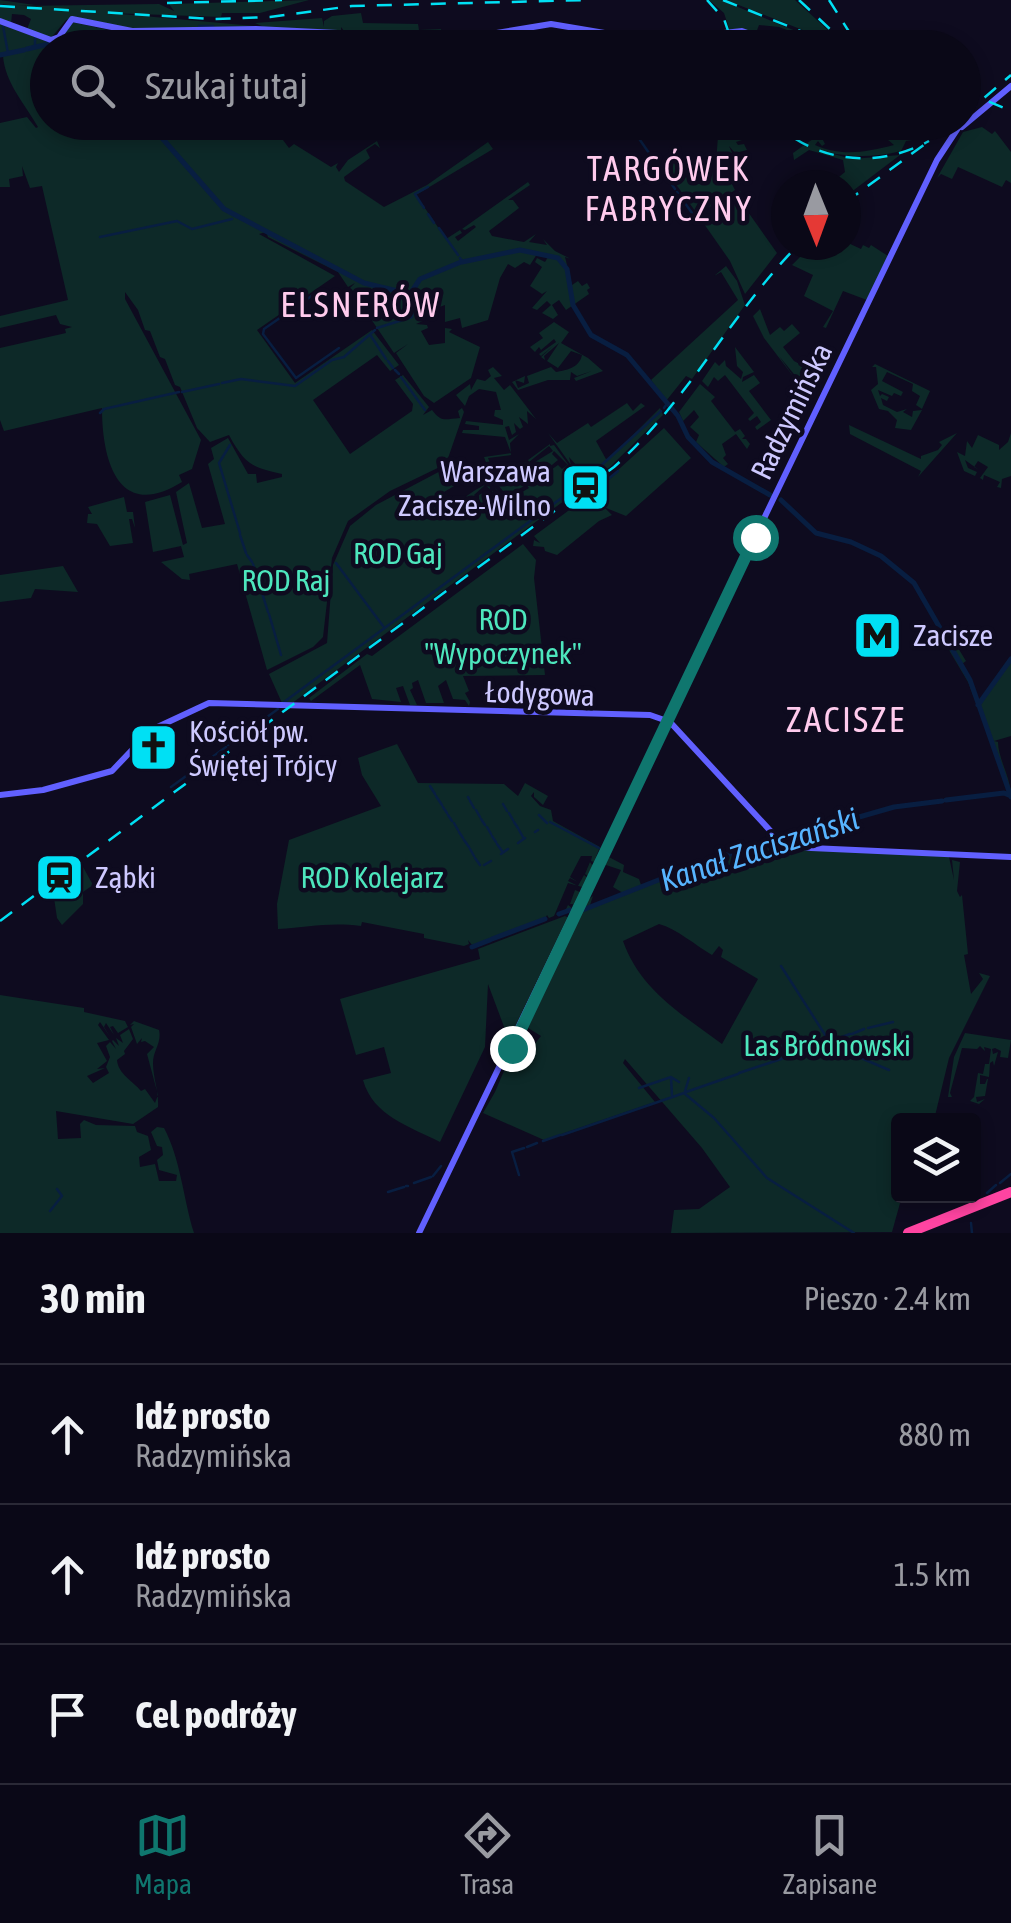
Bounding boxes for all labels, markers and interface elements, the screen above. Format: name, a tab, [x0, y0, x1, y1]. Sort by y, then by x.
search box	[30, 30, 981, 140]
icon: search	[65, 58, 120, 113]
text: Szukaj tutaj	[145, 64, 308, 107]
district label: TARGÓWEK FABRYCZNY	[584, 148, 754, 228]
north arrow	[771, 170, 861, 260]
district label: ELSNERÓW	[280, 284, 442, 324]
street label: Radzymińska	[743, 337, 839, 485]
place label: Warszawa Zacisze-Wilno	[398, 454, 551, 522]
station icon: Warszawa Zacisze-Wilno	[560, 462, 612, 514]
route start	[733, 515, 779, 561]
park label: ROD Gaj	[353, 536, 443, 570]
park label: ROD Raj	[242, 563, 330, 597]
park label: ROD "Wypoczynek"	[424, 602, 582, 670]
metro station icon: Zacisze	[852, 609, 904, 661]
place label: Zacisze	[913, 618, 993, 652]
street label: Łodygowa	[484, 674, 596, 712]
district label: ZACISZE	[786, 699, 906, 739]
place label: Kościół pw. Świętej Trójcy	[189, 714, 337, 782]
church icon: Kościół pw. Świętej Trójcy	[128, 722, 180, 774]
water label: Kanał Zaciszański	[655, 800, 863, 898]
station icon: Ząbki	[34, 851, 86, 903]
place label: Ząbki	[95, 860, 156, 894]
park label: ROD Kolejarz	[300, 860, 444, 894]
route end	[490, 1026, 536, 1072]
park label: Las Bródnowski	[743, 1028, 911, 1062]
map controls	[891, 1113, 981, 1203]
button: layers	[891, 1113, 981, 1203]
text: 30 min	[40, 1274, 146, 1322]
text: Pieszo · 2.4 km	[804, 1280, 971, 1317]
text: Idź prosto	[135, 1394, 271, 1437]
icon: ahead	[40, 1407, 95, 1462]
text: 880 m	[898, 1416, 971, 1453]
text: Radzymińska	[135, 1437, 292, 1474]
text: Idź prosto	[135, 1534, 271, 1577]
icon: ahead	[40, 1547, 95, 1602]
text: 1.5 km	[894, 1556, 971, 1593]
text: Radzymińska	[135, 1577, 292, 1614]
icon: arrive	[40, 1687, 95, 1742]
text: Cel podróży	[135, 1693, 297, 1736]
tab: Mapa	[134, 1808, 192, 1900]
tab: Trasa	[460, 1808, 515, 1900]
tab: Zapisane	[783, 1808, 877, 1900]

